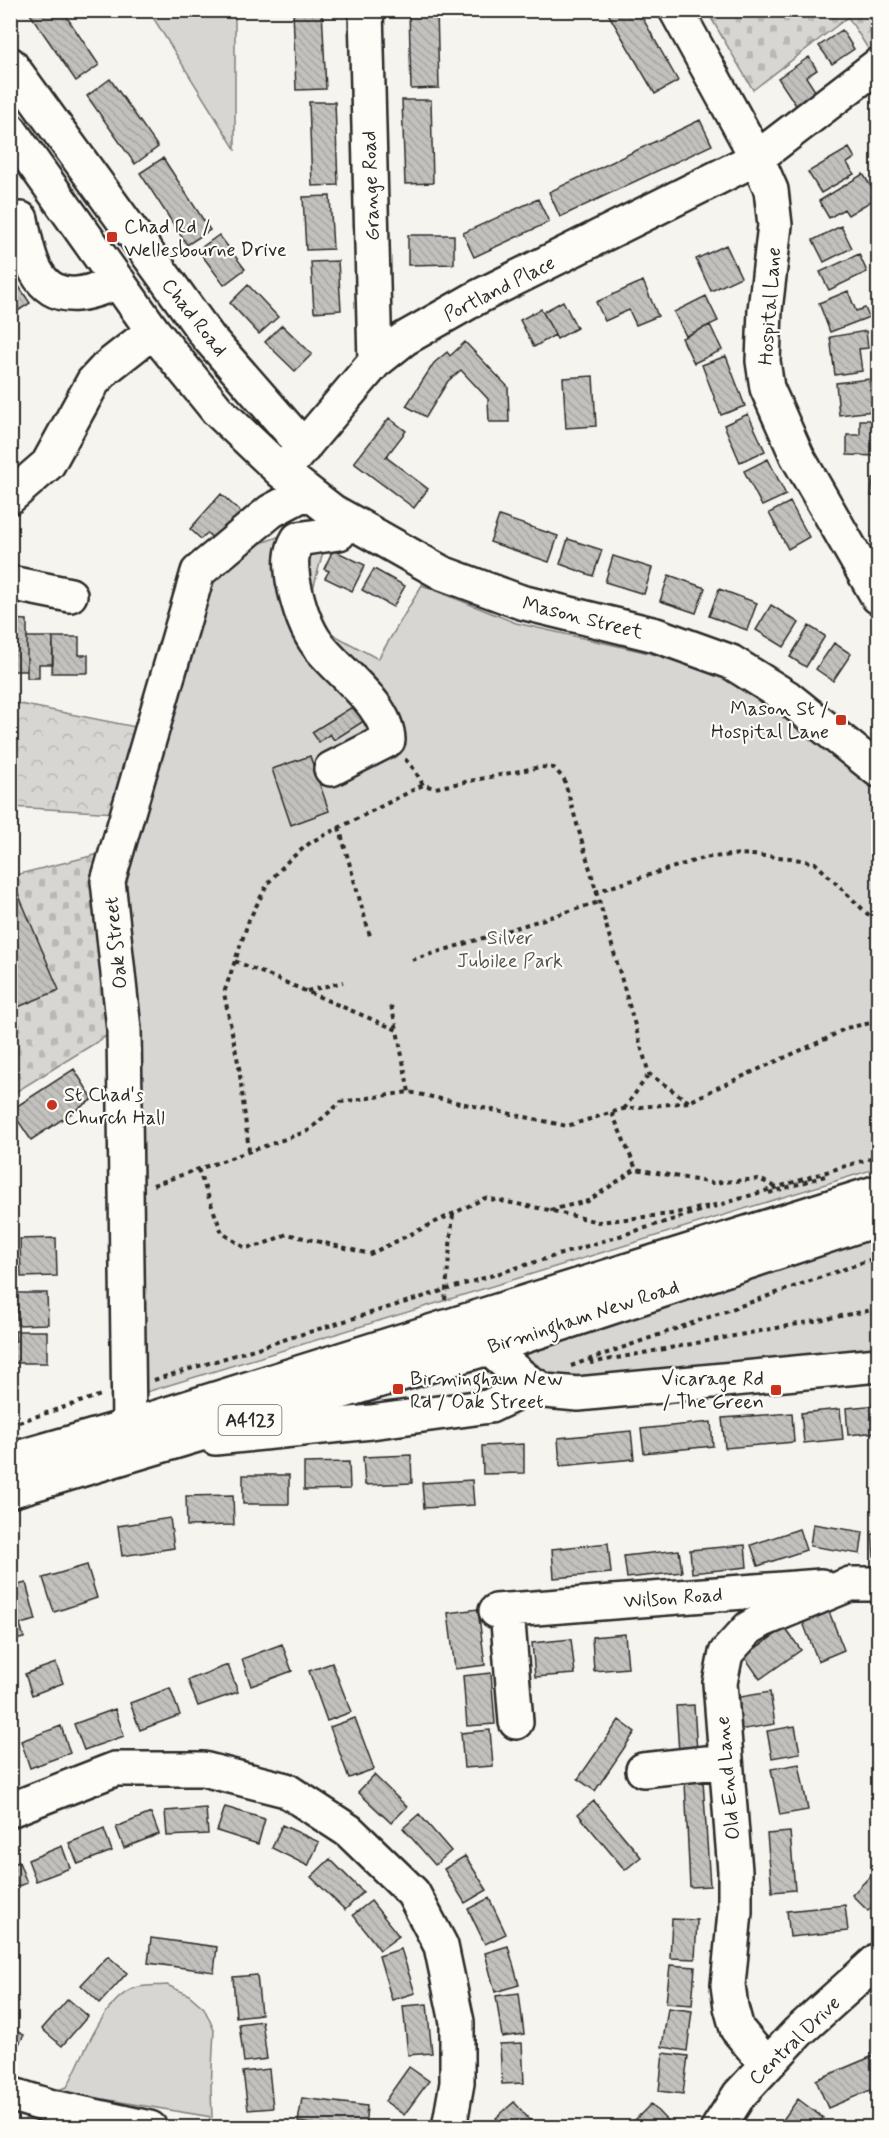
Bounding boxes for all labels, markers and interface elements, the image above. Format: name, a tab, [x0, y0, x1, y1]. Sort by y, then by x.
street label: Grange Road	[356, 130, 387, 241]
place label: Chad Rd / Wellesbourne Drive	[124, 214, 287, 264]
marker: Chad Rd / Wellesbourne Drive	[105, 230, 119, 244]
street label: Hospital Lane	[753, 246, 788, 366]
street label: Portland Place	[439, 250, 560, 329]
street label: Chad Road	[155, 273, 233, 363]
street label: Mason Street	[520, 590, 646, 647]
place label: Mason St / Hospital Lane	[711, 696, 829, 746]
marker: Mason St / Hospital Lane	[834, 713, 848, 727]
street label: Oak Street	[98, 895, 135, 990]
park label: Silver Jubilee Park	[457, 925, 563, 975]
place label: St Chad's Church Hall	[64, 1082, 165, 1132]
marker: St Chad's Church Hall	[45, 1098, 59, 1112]
street label: Birmingham New Road	[484, 1274, 683, 1363]
place label: Birmingham New Rd / Oak Street	[410, 1366, 563, 1416]
place label: Vicarage Rd / The Green	[661, 1366, 764, 1416]
marker: Birmingham New Rd / Oak Street	[391, 1382, 405, 1396]
marker: Vicarage Rd / The Green	[769, 1383, 783, 1397]
road number: A4123	[218, 1405, 282, 1435]
street label: Wilson Road	[623, 1582, 723, 1615]
street label: Old End Lane	[710, 1715, 747, 1841]
street label: Central Drive	[743, 1990, 847, 2092]

